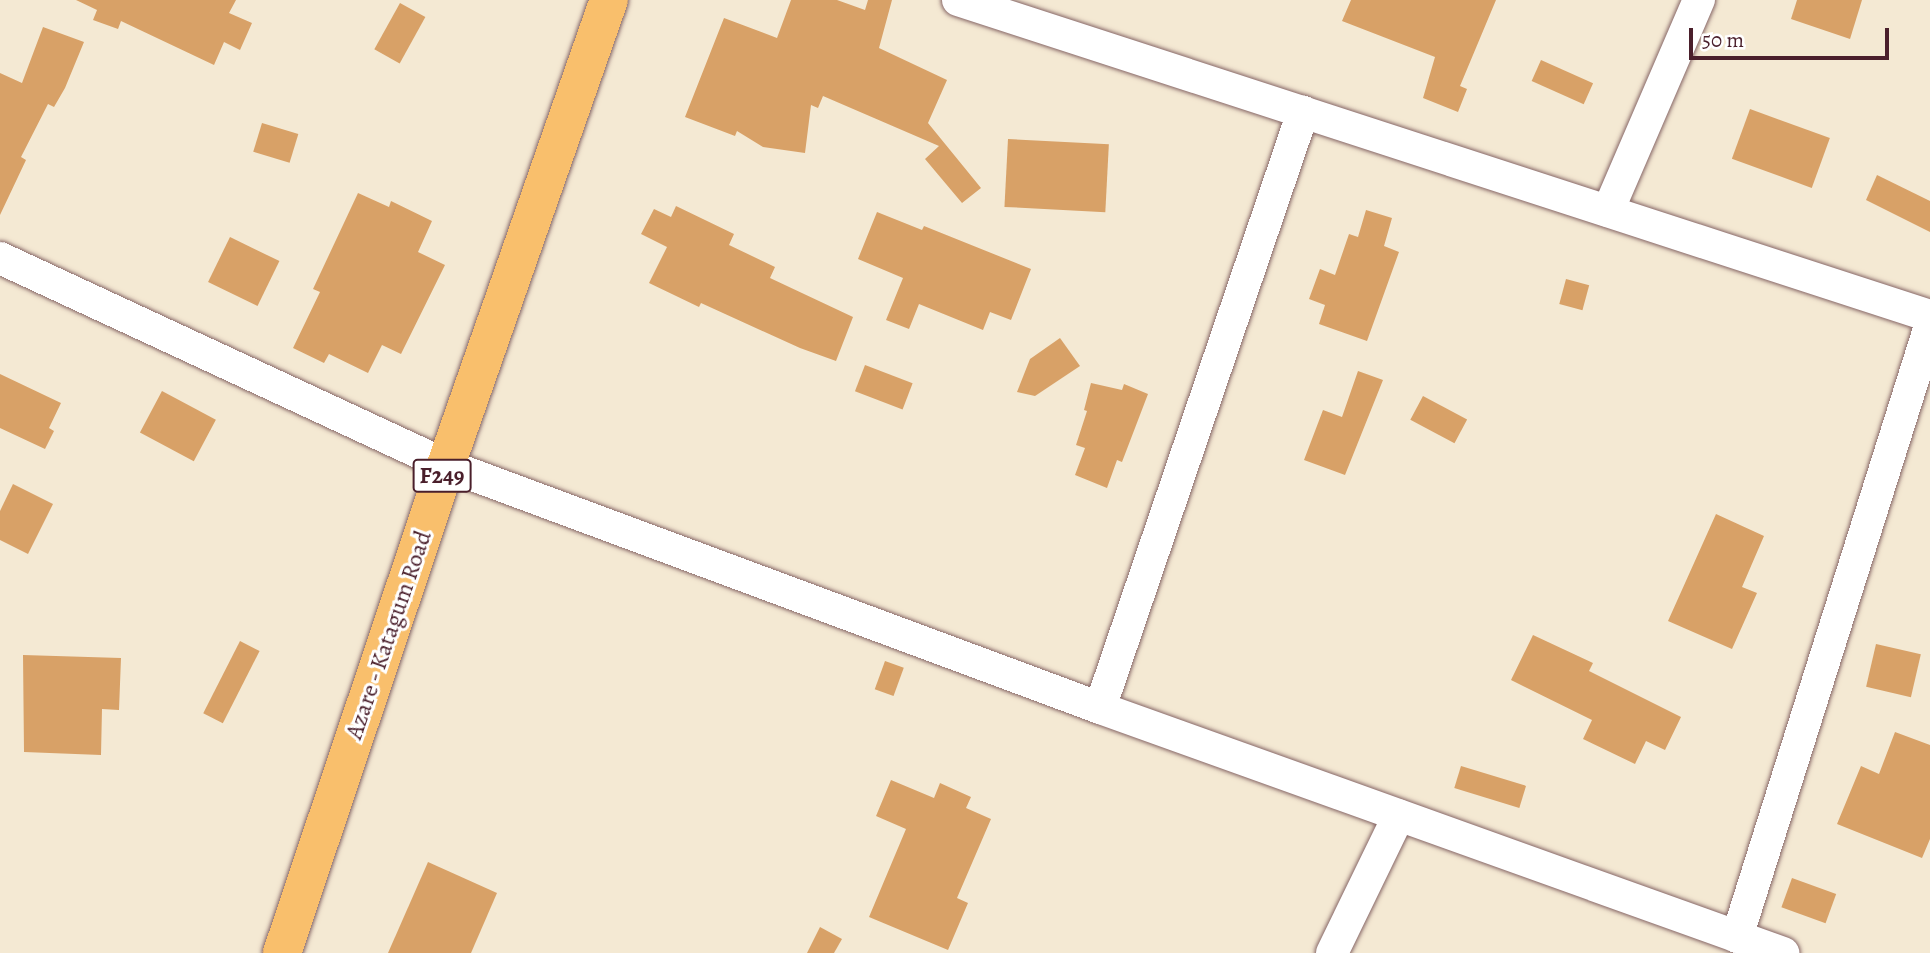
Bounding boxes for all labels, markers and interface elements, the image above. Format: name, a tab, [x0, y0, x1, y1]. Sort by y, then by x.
scale bar	[1692, 14, 1892, 58]
text: 50 m	[1702, 26, 1744, 54]
road number: F249	[412, 456, 472, 496]
street label: Azare - Katagum Road	[340, 527, 438, 743]

